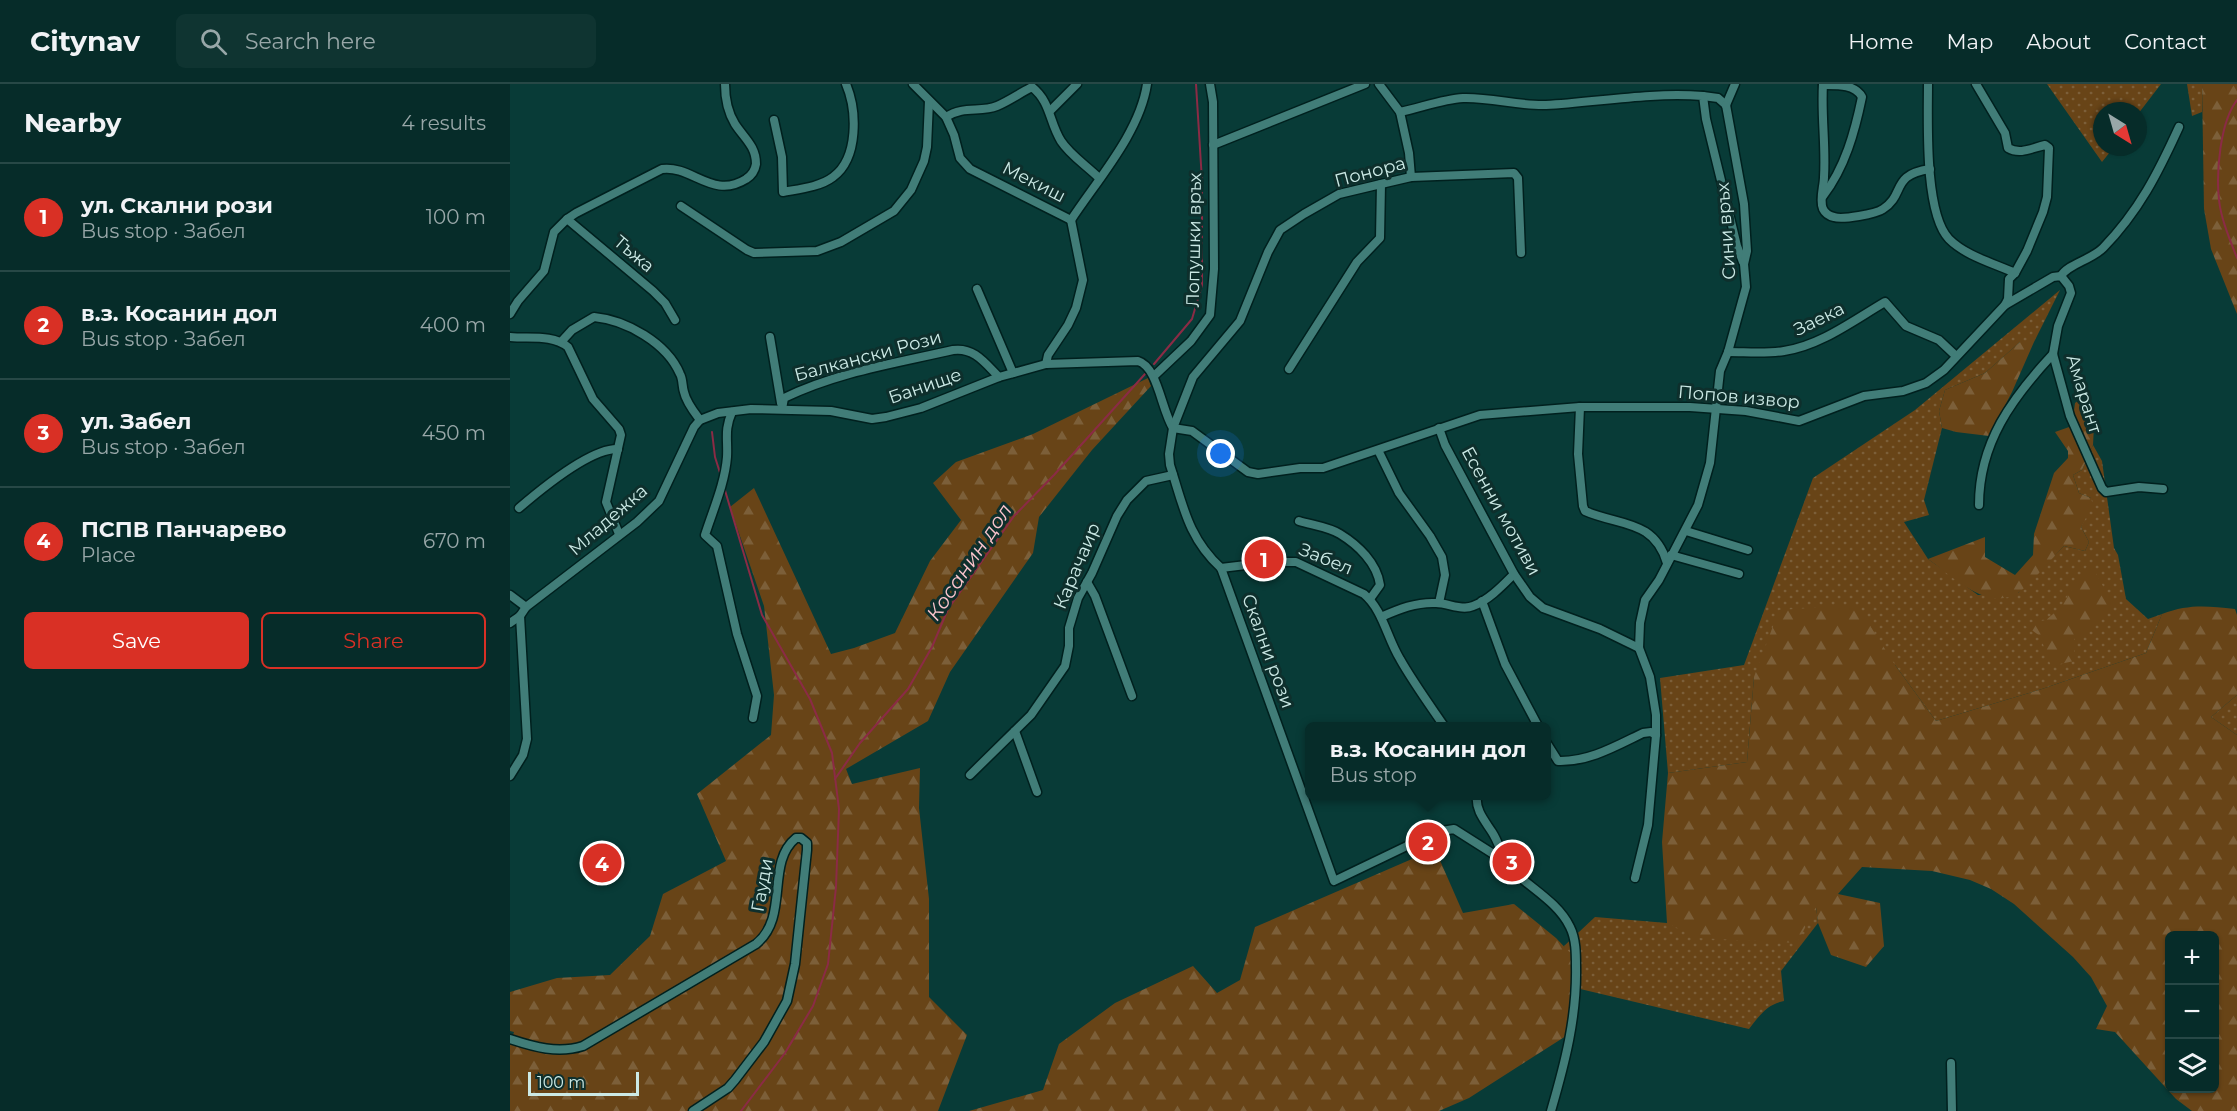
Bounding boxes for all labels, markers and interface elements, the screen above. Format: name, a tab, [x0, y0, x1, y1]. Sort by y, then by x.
search box	[176, 14, 596, 68]
text: Citynav	[30, 24, 140, 58]
icon: search	[197, 25, 230, 58]
text: Search here	[245, 28, 376, 55]
text: Home	[1848, 29, 1913, 54]
text: Map	[1946, 29, 1993, 54]
text: About	[2026, 29, 2091, 54]
text: Contact	[2124, 29, 2207, 54]
north arrow	[2093, 102, 2147, 156]
text: Nearby	[24, 107, 121, 139]
text: 4 results	[401, 111, 486, 135]
street label: Понора	[1332, 152, 1408, 192]
street label: Мекиш	[999, 157, 1069, 207]
street label: Лопушки връх	[1182, 172, 1206, 308]
street label: Сини връх	[1712, 181, 1740, 280]
text: ул. Скални рози	[81, 192, 273, 219]
text: 1	[40, 205, 47, 229]
text: 100 m	[426, 205, 486, 229]
text: Bus stop · Забел	[81, 219, 246, 243]
street label: Тъжа	[609, 231, 659, 277]
street label: Заека	[1790, 297, 1848, 341]
text: в.з. Косанин дол	[81, 300, 278, 327]
text: 2	[38, 313, 49, 337]
text: 400 m	[420, 313, 486, 337]
street label: Балкански Рози	[792, 326, 944, 386]
text: Bus stop · Забел	[81, 327, 246, 351]
street label: Амарант	[2062, 352, 2107, 437]
street label: Банище	[886, 363, 964, 409]
street label: Попов извор	[1677, 381, 1801, 413]
text: ул. Забел	[81, 408, 191, 435]
text: 3	[38, 421, 49, 445]
text: 450 m	[422, 421, 486, 445]
text: Bus stop · Забел	[81, 435, 246, 459]
your location	[1206, 439, 1235, 468]
street label: Есенни мотиви	[1457, 443, 1545, 579]
street label: Младежка	[564, 480, 652, 560]
water label: Косанин дол	[921, 499, 1017, 625]
text: ПСПВ Панчарево	[81, 516, 286, 543]
street label: Карачаир	[1049, 520, 1105, 612]
text: 4	[37, 529, 50, 553]
text: 670 m	[423, 529, 486, 553]
pin: 1	[1244, 536, 1284, 582]
street label: Забел	[1296, 538, 1356, 580]
text: Place	[81, 543, 136, 567]
street label: Скални рози	[1237, 591, 1299, 711]
button: Save	[24, 612, 249, 669]
button: Share	[261, 612, 486, 669]
popup	[1305, 722, 1551, 800]
text: в.з. Косанин дол	[1330, 736, 1526, 763]
text: Bus stop	[1330, 763, 1417, 787]
pin: 2	[1408, 820, 1448, 864]
pin: 4	[582, 840, 622, 886]
pin: 3	[1492, 840, 1532, 884]
street label: Гауди	[746, 856, 778, 914]
map controls	[2165, 931, 2219, 1093]
button: +	[2165, 931, 2219, 985]
button: −	[2165, 985, 2219, 1039]
button: layers	[2165, 1039, 2219, 1093]
scale bar	[528, 1069, 639, 1096]
text: 100 m	[537, 1073, 585, 1092]

